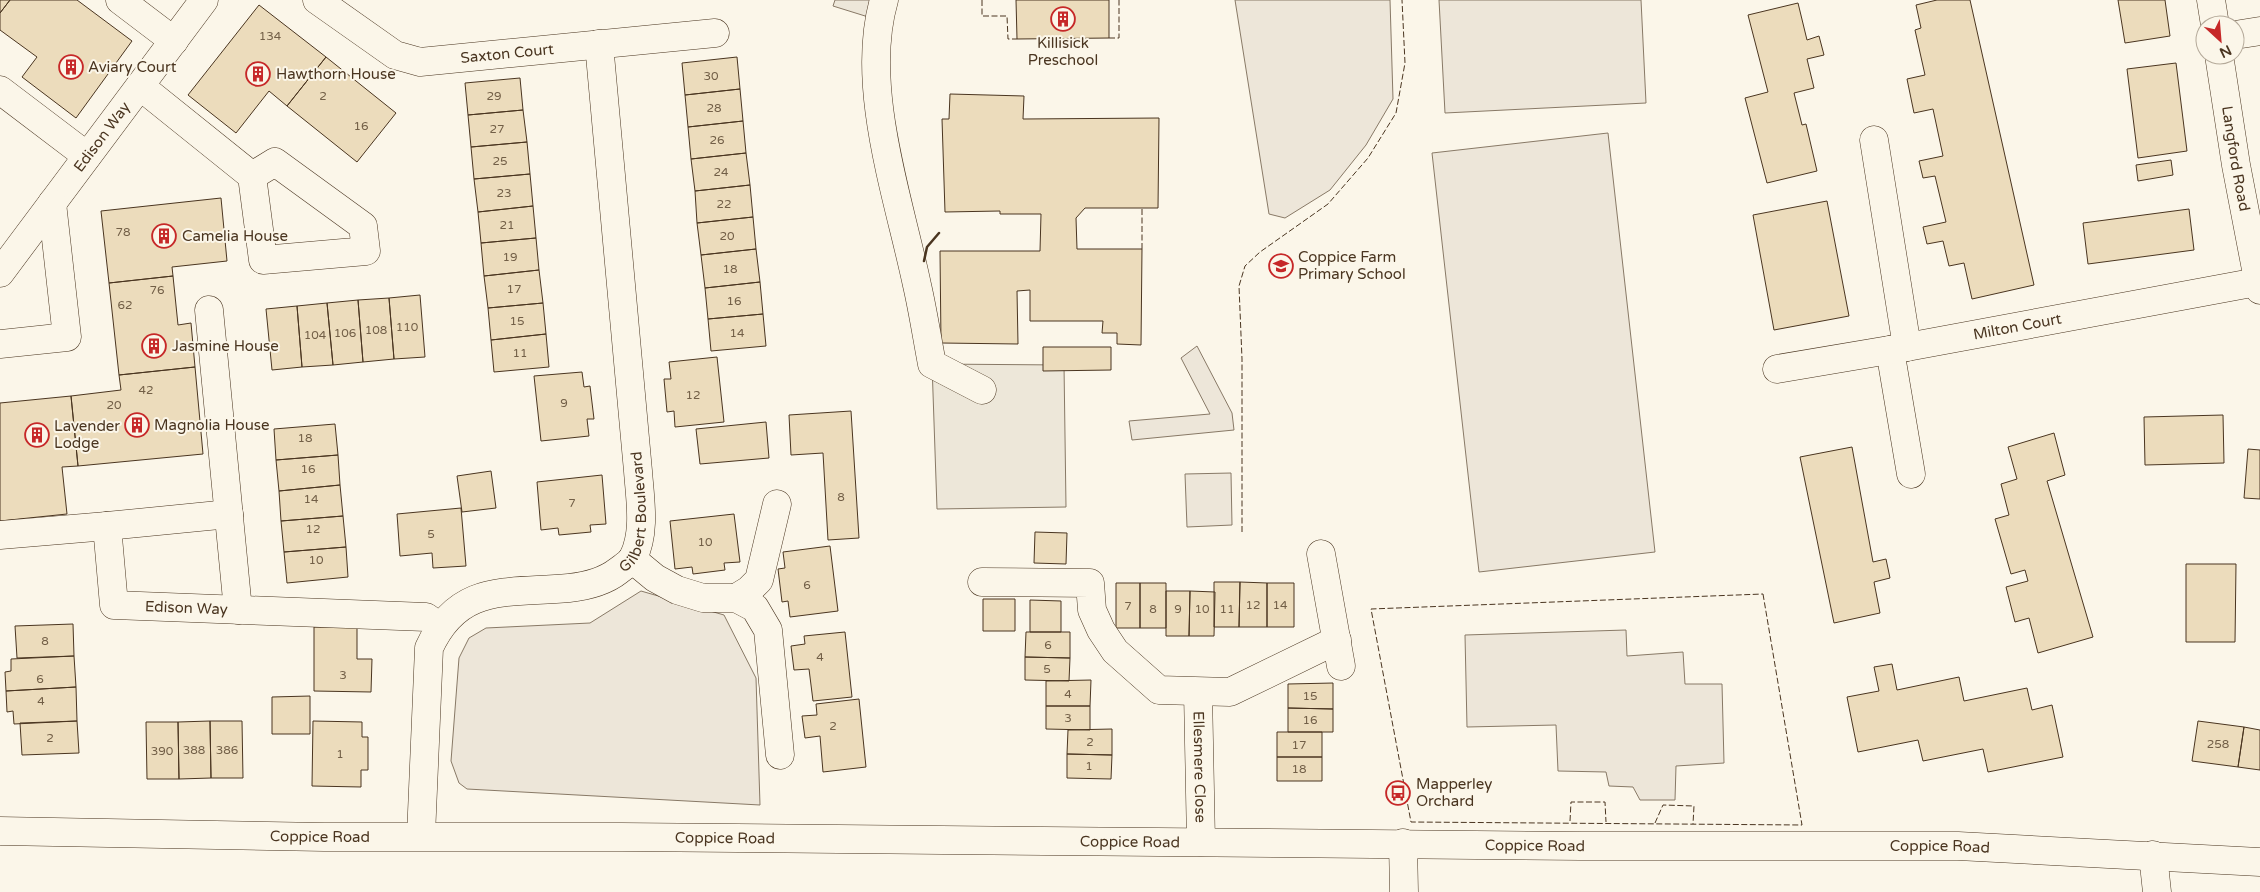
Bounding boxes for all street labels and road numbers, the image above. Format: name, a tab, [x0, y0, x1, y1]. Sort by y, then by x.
street label: Saxton Court	[460, 40, 555, 67]
street label: Edison Way	[70, 98, 134, 175]
street label: Langford Road	[2218, 105, 2254, 213]
street label: Milton Court	[1972, 309, 2063, 344]
street label: Gilbert Boulevard	[615, 451, 650, 576]
street label: Edison Way	[144, 597, 228, 618]
street label: Ellesmere Close	[1189, 711, 1210, 823]
street label: Coppice Road	[270, 827, 370, 846]
street label: Coppice Road	[675, 828, 775, 847]
street label: Coppice Road	[1080, 832, 1180, 851]
street label: Coppice Road	[1485, 836, 1585, 855]
street label: Coppice Road	[1890, 837, 1990, 857]

